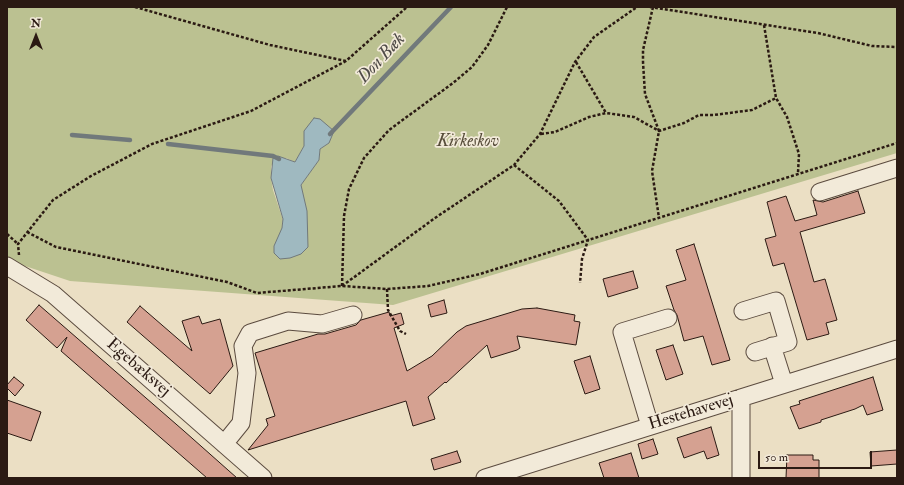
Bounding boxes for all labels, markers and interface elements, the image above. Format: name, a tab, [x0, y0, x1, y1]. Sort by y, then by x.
north arrow	[16, 16, 56, 56]
text: N	[31, 17, 41, 30]
water label: Don Bæk	[353, 29, 411, 89]
park label: Kirkeskov	[437, 132, 499, 152]
street label: Egebæksvej	[102, 335, 174, 401]
street label: Hestehavevej	[646, 390, 736, 436]
scale bar	[760, 443, 874, 469]
text: 50 m	[765, 450, 788, 465]

